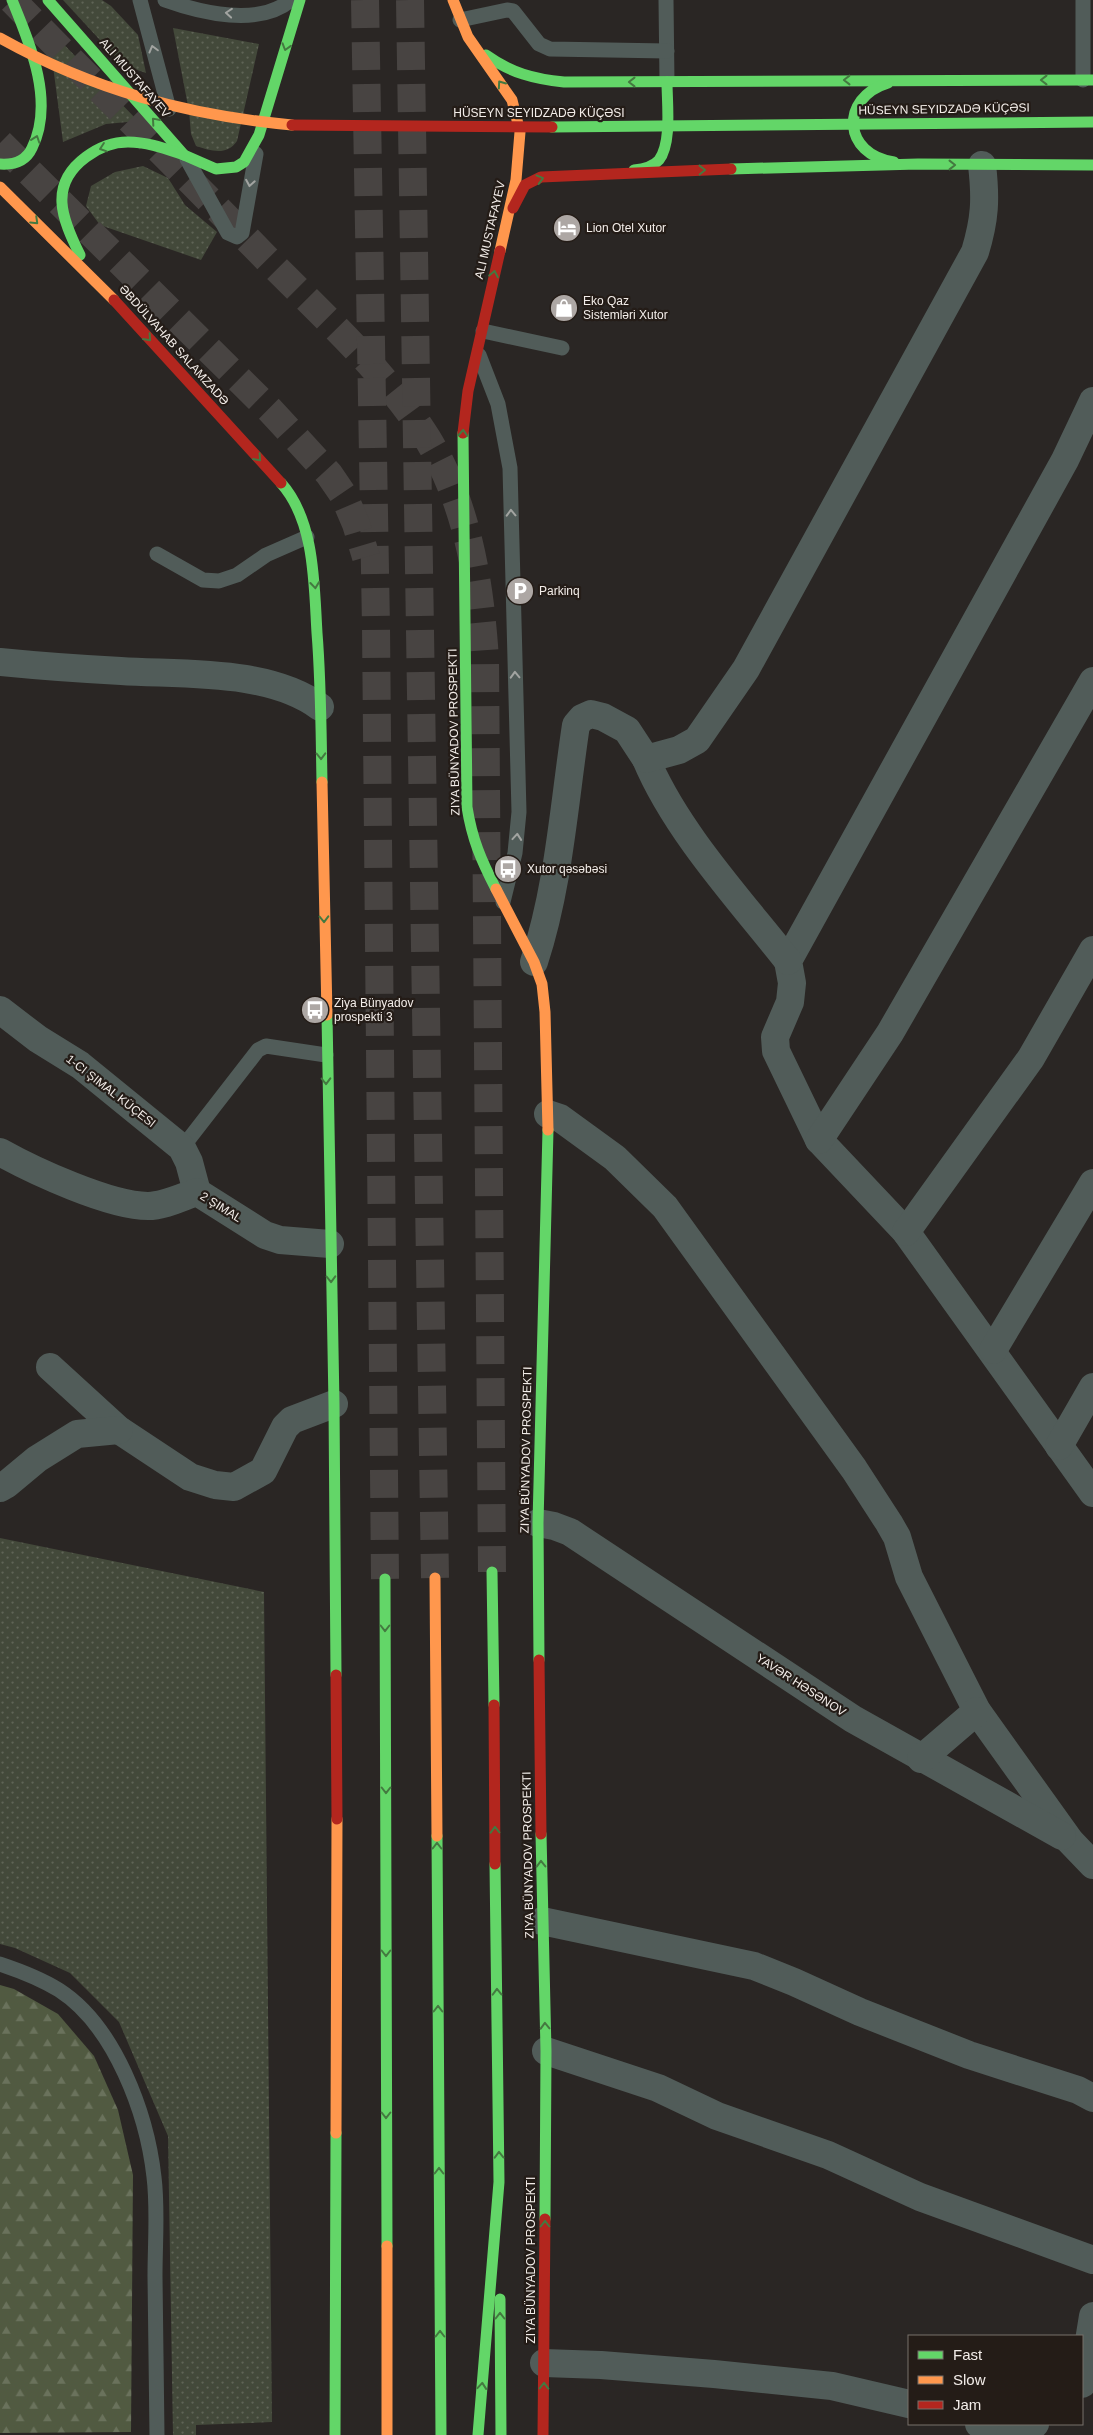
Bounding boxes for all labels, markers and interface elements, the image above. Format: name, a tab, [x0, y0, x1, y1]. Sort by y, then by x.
one-way arrow	[224, 8, 232, 19]
street label: ALI MUSTAFAYEV	[97, 36, 173, 120]
one-way arrow	[282, 42, 292, 50]
one-way arrow	[149, 45, 159, 53]
one-way arrow	[843, 75, 850, 85]
one-way arrow	[1040, 75, 1048, 85]
one-way arrow	[628, 77, 636, 87]
one-way arrow	[498, 80, 507, 90]
street label: HÜSEYN SEYIDZADƏ KÜÇƏSI	[858, 101, 1030, 117]
street label: HÜSEYN SEYIDZADƏ KÜÇƏSI	[453, 106, 625, 120]
one-way arrow	[152, 118, 161, 127]
one-way arrow	[30, 135, 40, 144]
one-way arrow	[99, 142, 108, 152]
one-way arrow	[948, 160, 956, 170]
one-way arrow	[698, 165, 706, 175]
one-way arrow	[535, 174, 544, 184]
one-way arrow	[246, 179, 256, 188]
street label: ALI MUSTAFAYEV	[472, 180, 508, 280]
hotel icon: Lion Otel Xutor	[552, 213, 582, 243]
one-way arrow	[29, 215, 38, 224]
place label: Lion Otel Xutor	[586, 221, 666, 235]
one-way arrow	[489, 270, 499, 279]
street label: ƏBDÜLVAHAB SALAMZADƏ	[116, 282, 232, 408]
shop icon: Eko Qaz Sistemləri Xutor	[549, 293, 579, 323]
place label: Eko Qaz Sistemləri Xutor	[583, 294, 668, 322]
one-way arrow	[142, 332, 151, 341]
one-way arrow	[458, 429, 468, 437]
one-way arrow	[252, 452, 261, 461]
one-way arrow	[506, 508, 516, 516]
parking icon: Parkinq	[505, 576, 535, 606]
one-way arrow	[309, 581, 320, 589]
place label: Parkinq	[539, 584, 580, 598]
street label: ZIYA BÜNYADOV PROSPEKTI	[446, 648, 462, 816]
one-way arrow	[510, 671, 521, 679]
one-way arrow	[315, 752, 326, 760]
one-way arrow	[511, 833, 522, 841]
bus stop icon: Xutor qəsəbəsi	[493, 854, 523, 884]
place label: Xutor qəsəbəsi	[527, 862, 607, 876]
one-way arrow	[318, 915, 329, 923]
bus stop icon: Ziya Bünyadov prospekti 3	[300, 995, 330, 1025]
place label: Ziya Bünyadov prospekti 3	[334, 996, 413, 1024]
street label: 1-CI ŞIMAL KÜÇESI	[64, 1052, 158, 1130]
one-way arrow	[321, 1077, 332, 1085]
street label: 2 ŞIMAL	[198, 1189, 244, 1225]
one-way arrow	[325, 1275, 336, 1283]
street label: ZIYA BÜNYADOV PROSPEKTI	[518, 1366, 534, 1534]
one-way arrow	[380, 1624, 390, 1632]
street label: YAVƏR HƏSƏNOV	[754, 1651, 848, 1719]
street label: ZIYA BÜNYADOV PROSPEKTI	[520, 1771, 536, 1939]
one-way arrow	[381, 1787, 391, 1795]
one-way arrow	[490, 1825, 500, 1833]
one-way arrow	[432, 1842, 442, 1850]
one-way arrow	[536, 1860, 546, 1868]
one-way arrow	[381, 1950, 391, 1957]
one-way arrow	[492, 1988, 502, 1996]
one-way arrow	[433, 2005, 443, 2012]
one-way arrow	[540, 2022, 550, 2030]
one-way arrow	[381, 2112, 391, 2120]
one-way arrow	[494, 2150, 504, 2158]
one-way arrow	[434, 2167, 444, 2175]
street label: ZIYA BÜNYADOV PROSPEKTI	[524, 2177, 538, 2343]
one-way arrow	[540, 2220, 550, 2228]
one-way arrow	[495, 2312, 505, 2320]
one-way arrow	[435, 2330, 445, 2338]
legend	[908, 2335, 1083, 2425]
text: Fast	[953, 2346, 983, 2363]
text: Slow	[953, 2371, 986, 2388]
one-way arrow	[476, 2382, 487, 2390]
one-way arrow	[539, 2382, 549, 2390]
text: Jam	[953, 2396, 981, 2413]

